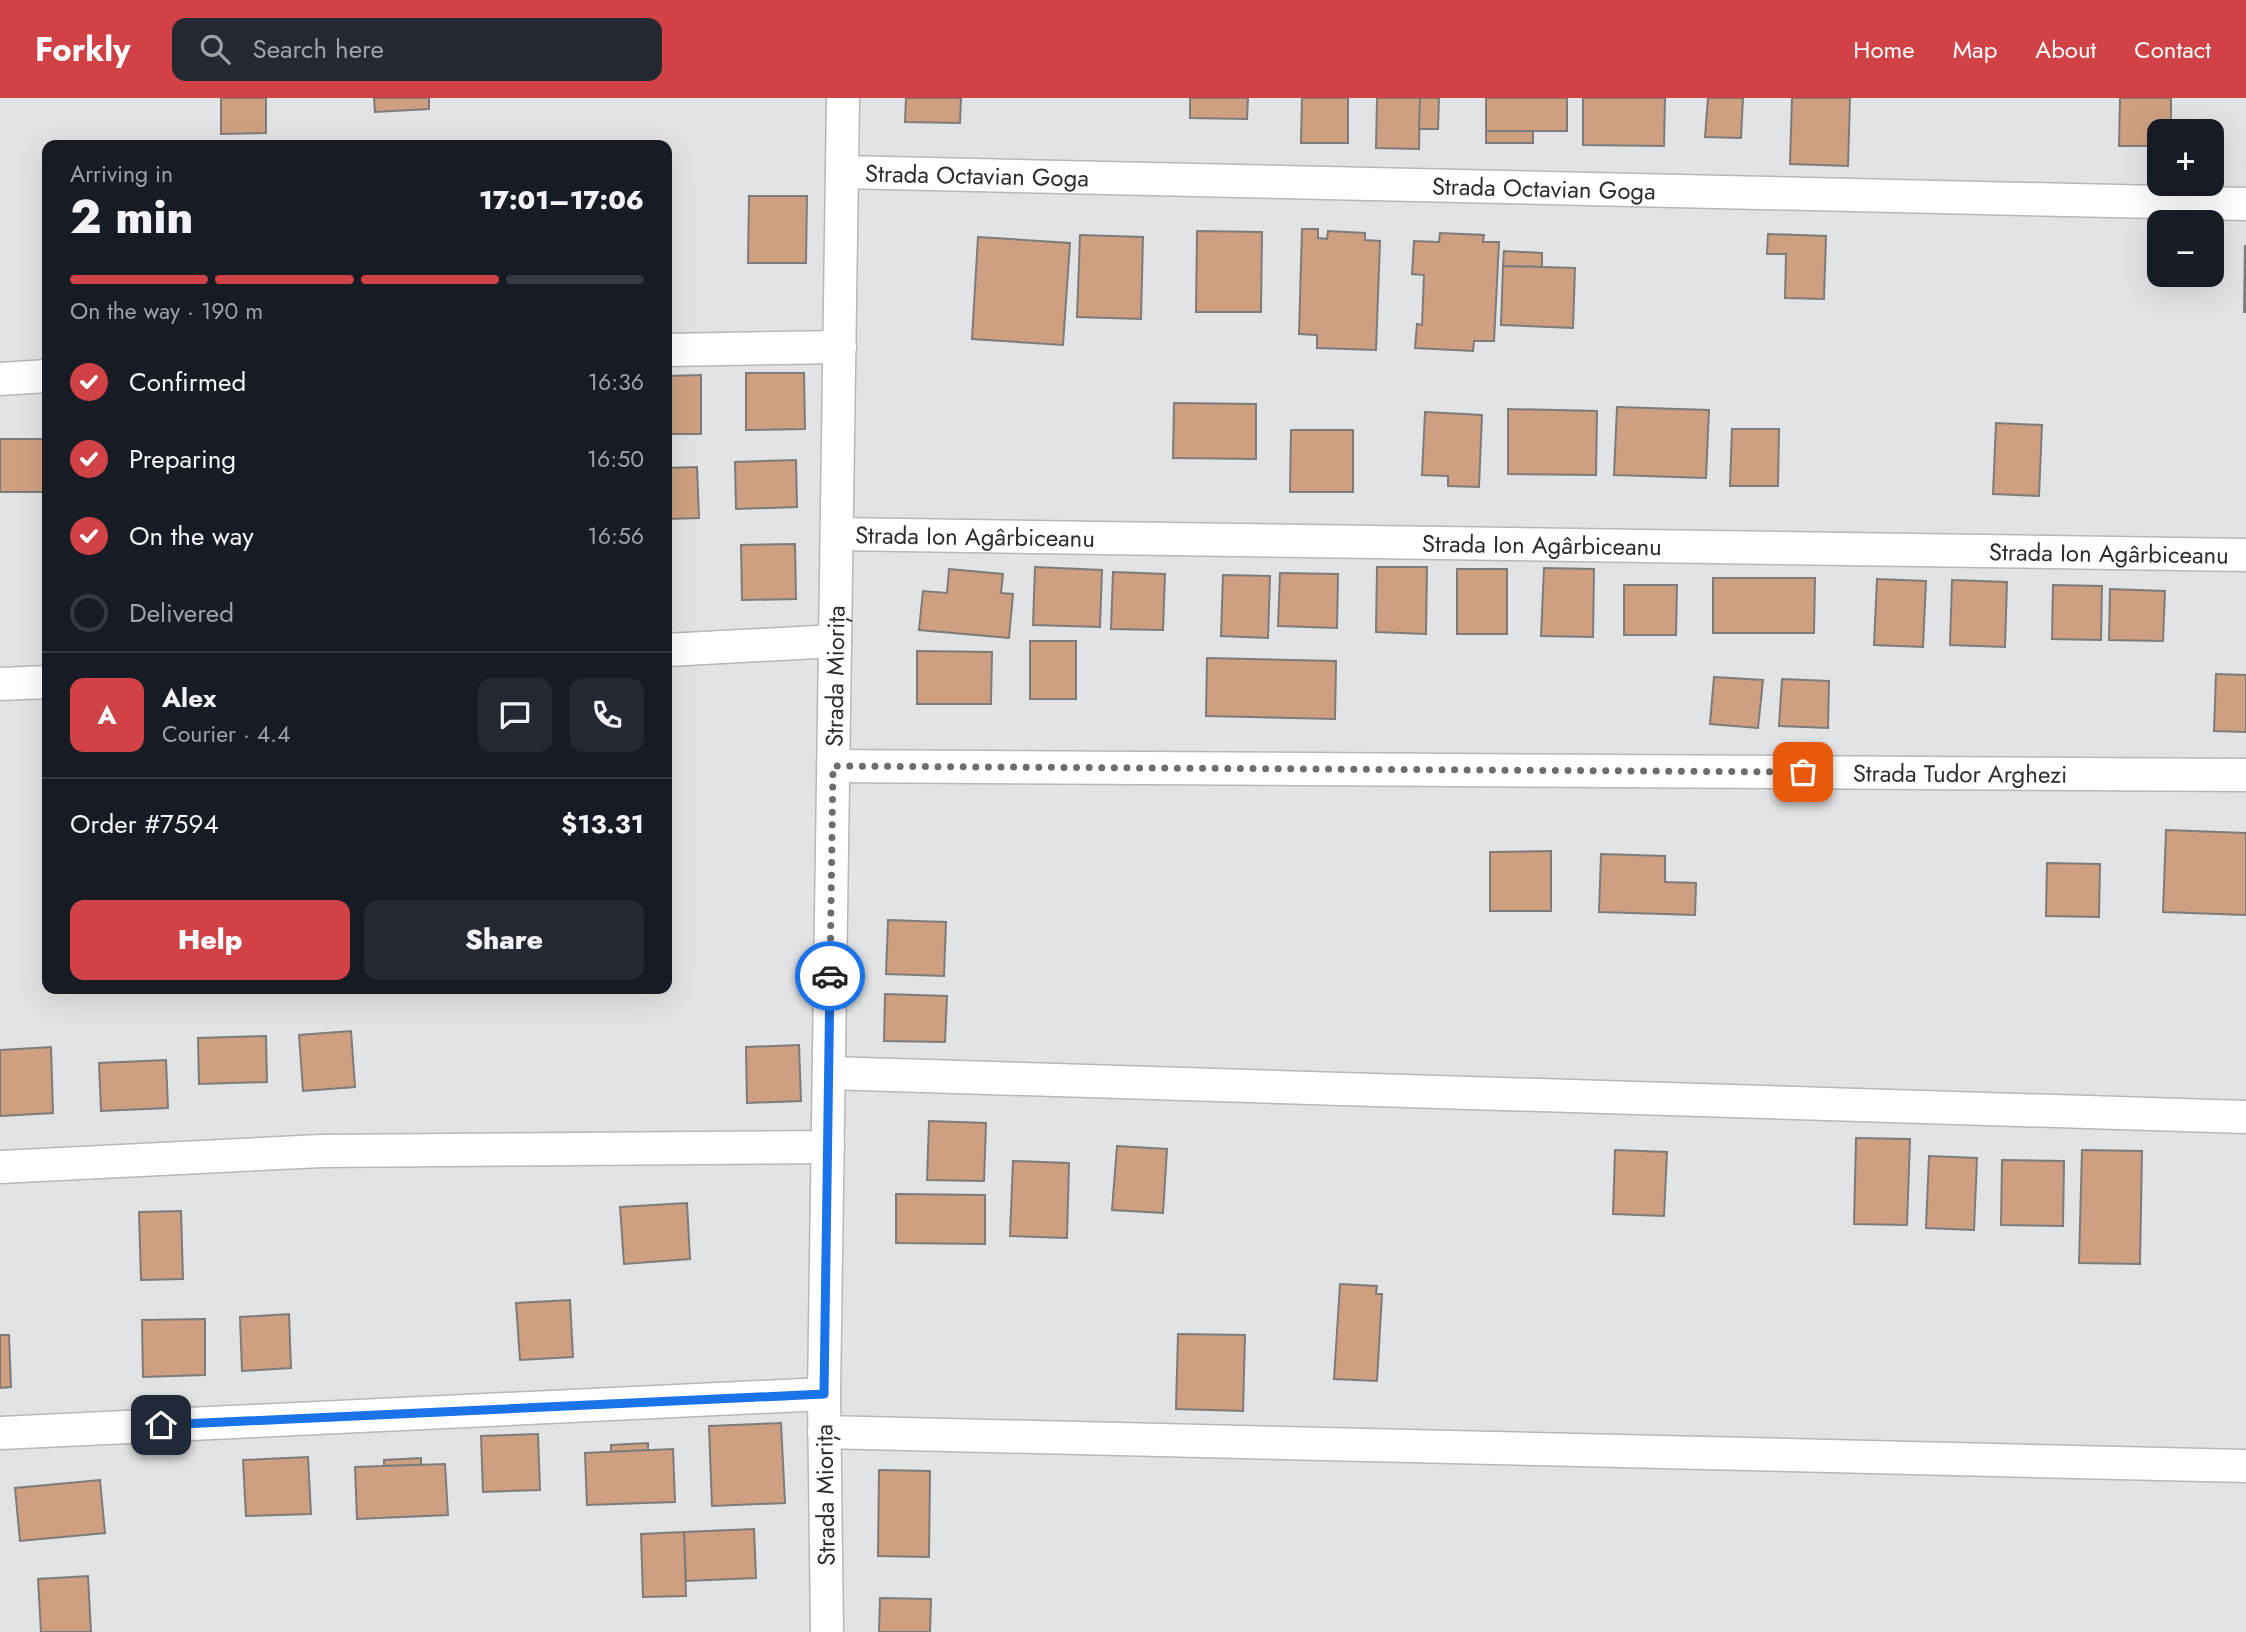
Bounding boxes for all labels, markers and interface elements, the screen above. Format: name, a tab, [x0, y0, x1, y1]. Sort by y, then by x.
search box	[172, 18, 662, 81]
text: Forkly	[35, 26, 130, 73]
icon: search	[196, 30, 234, 68]
text: Search here	[252, 30, 384, 68]
text: Home	[1853, 32, 1915, 67]
text: Map	[1953, 32, 1997, 67]
text: About	[2035, 32, 2096, 67]
text: Contact	[2134, 32, 2211, 67]
map controls	[2147, 119, 2224, 287]
button: +	[2147, 119, 2224, 196]
street label: Strada Octavian Goga	[865, 155, 1089, 195]
text: Arriving in	[70, 157, 173, 191]
street label: Strada Octavian Goga	[1431, 168, 1656, 208]
text: 17:01–17:06	[479, 181, 644, 219]
text: 2 min	[70, 184, 194, 250]
button: −	[2147, 210, 2224, 287]
text: On the way · 190 m	[70, 294, 263, 328]
icon: check	[70, 363, 108, 401]
text: Confirmed	[129, 363, 246, 401]
text: 16:36	[588, 365, 644, 399]
icon: check	[70, 440, 108, 478]
text: Preparing	[129, 440, 236, 478]
text: 16:50	[587, 442, 644, 476]
icon: check	[70, 517, 108, 555]
text: On the way	[129, 517, 254, 555]
street label: Strada Ion Agârbiceanu	[855, 517, 1095, 555]
text: 16:56	[587, 519, 644, 553]
street label: Strada Ion Agârbiceanu	[1422, 525, 1662, 564]
street label: Strada Ion Agârbiceanu	[1989, 534, 2229, 572]
text: Delivered	[129, 594, 234, 632]
street label: Strada Miorița	[816, 605, 853, 747]
button: chat	[478, 678, 552, 752]
button: phone	[570, 678, 644, 752]
text: Alex	[162, 679, 216, 717]
text: A	[97, 696, 117, 734]
text: Courier · 4.4	[162, 717, 290, 751]
pin	[1773, 742, 1833, 802]
icon: bag	[1784, 753, 1822, 791]
street label: Strada Tudor Arghezi	[1853, 755, 2067, 791]
text: Order #7594	[70, 805, 219, 843]
text: $13.31	[561, 805, 644, 843]
button: Help	[70, 900, 350, 980]
button: Share	[364, 900, 644, 980]
courier	[795, 941, 865, 1011]
icon: car	[811, 957, 849, 995]
pin	[131, 1395, 191, 1455]
icon: home	[142, 1406, 180, 1444]
street label: Strada Miorița	[806, 1424, 844, 1566]

